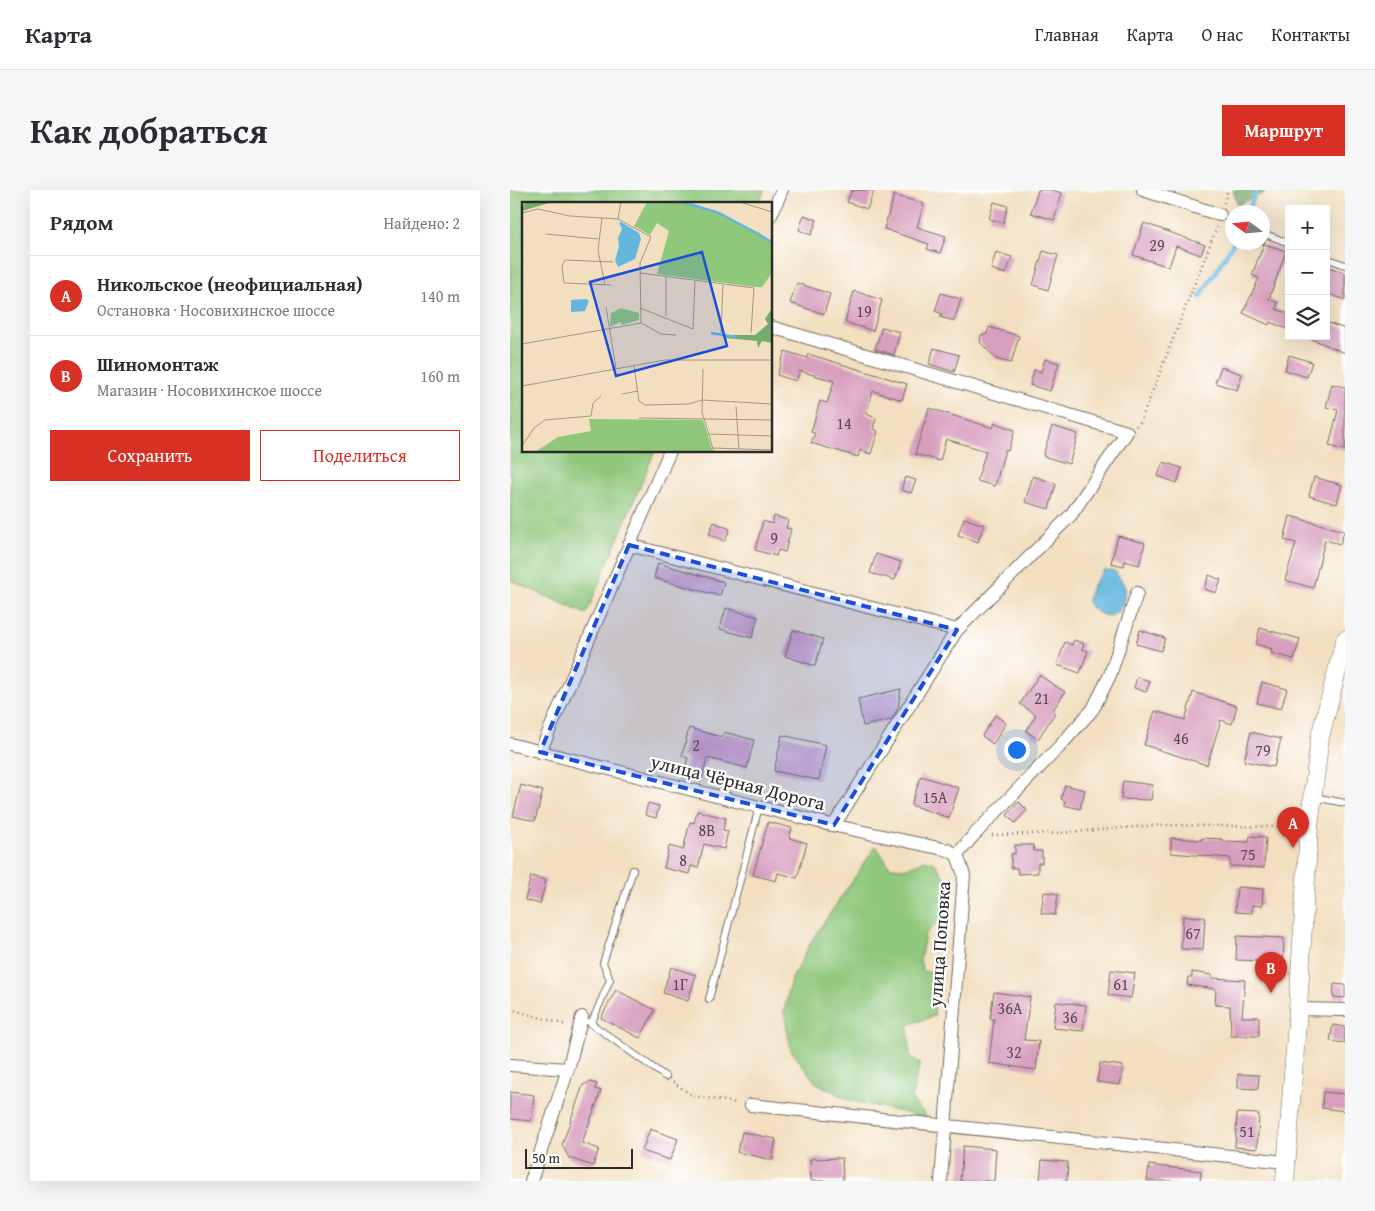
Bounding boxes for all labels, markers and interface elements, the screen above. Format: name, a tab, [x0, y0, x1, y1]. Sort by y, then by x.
text: Карта	[25, 17, 92, 52]
text: Главная	[1035, 21, 1099, 48]
text: Карта	[1127, 21, 1173, 48]
text: О нас	[1201, 21, 1243, 48]
text: Контакты	[1271, 21, 1350, 48]
text: Как добраться	[30, 105, 268, 156]
button: Маршрут	[1222, 105, 1345, 156]
inset map	[522, 202, 772, 452]
north arrow	[1225, 205, 1270, 250]
map controls	[1285, 205, 1330, 340]
button: +	[1285, 205, 1330, 250]
text: Рядом	[50, 207, 113, 238]
text: Найдено: 2	[383, 211, 460, 235]
house number: 29	[1149, 233, 1165, 257]
button: −	[1285, 250, 1330, 295]
text: Никольское (неофициальная)	[97, 270, 363, 298]
text: A	[61, 284, 71, 308]
text: 140 m	[420, 284, 460, 308]
button: layers	[1285, 295, 1330, 340]
text: Остановка · Носовихинское шоссе	[97, 298, 335, 322]
house number: 19	[856, 299, 872, 323]
text: Шиномонтаж	[97, 350, 218, 378]
text: B	[61, 364, 71, 388]
text: 160 m	[420, 364, 460, 388]
text: Магазин · Носовихинское шоссе	[97, 378, 322, 402]
house number: 14	[836, 411, 852, 435]
button: Сохранить	[50, 430, 250, 481]
button: Поделиться	[260, 430, 460, 481]
house number: 9	[770, 526, 778, 550]
house number: 21	[1034, 686, 1050, 710]
house number: 46	[1173, 726, 1189, 750]
house number: 2	[692, 733, 700, 757]
your location	[1004, 737, 1030, 763]
house number: 79	[1255, 738, 1271, 762]
street label: улица Чёрная Дорога	[647, 747, 828, 817]
house number: 15А	[922, 785, 948, 809]
pin: A	[1277, 807, 1309, 848]
house number: 8В	[699, 818, 715, 842]
house number: 75	[1240, 842, 1256, 866]
house number: 8	[679, 848, 687, 872]
street label: улица Поповка	[921, 880, 957, 1009]
house number: 67	[1185, 921, 1201, 945]
pin: B	[1255, 952, 1287, 993]
house number: 1Г	[672, 972, 688, 996]
house number: 61	[1113, 972, 1129, 996]
house number: 36А	[997, 996, 1023, 1020]
house number: 36	[1062, 1005, 1078, 1029]
house number: 32	[1006, 1040, 1022, 1064]
house number: 51	[1239, 1119, 1255, 1143]
scale bar	[525, 1146, 632, 1169]
text: 50 m	[532, 1148, 560, 1168]

